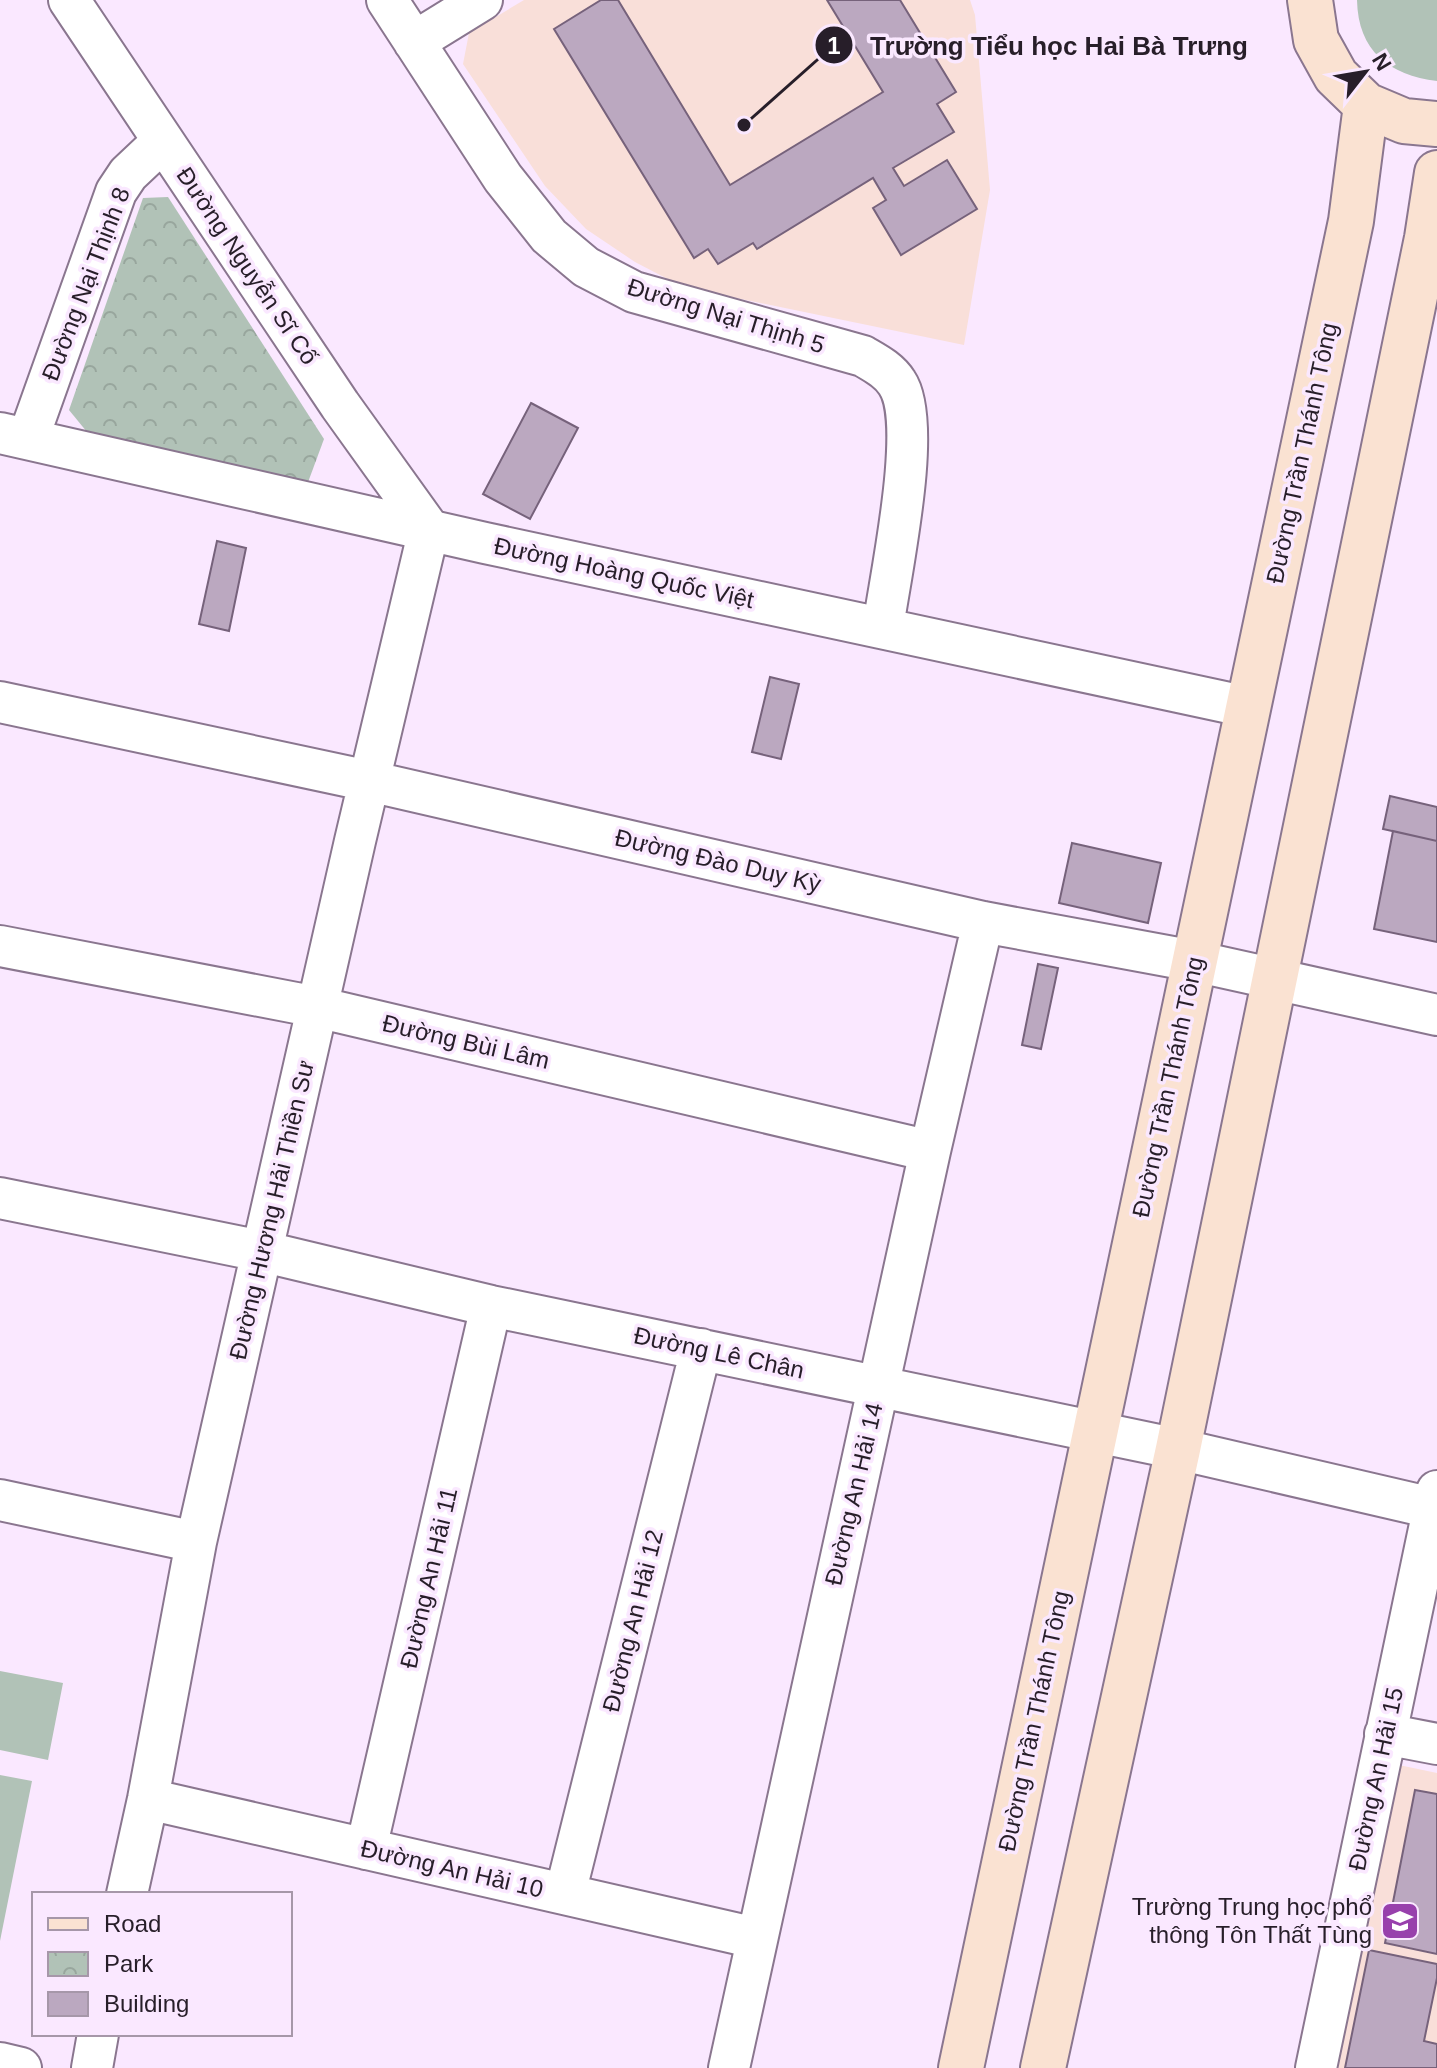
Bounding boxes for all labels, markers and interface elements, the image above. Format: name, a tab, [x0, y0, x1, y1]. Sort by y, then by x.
callout: Trường Tiểu học Hai Bà Trưng	[814, 20, 1264, 70]
text: Trường Tiểu học Hai Bà Trưng	[870, 31, 1248, 61]
text: 1	[827, 32, 841, 59]
north arrow	[1325, 32, 1405, 112]
text: N	[1367, 49, 1397, 75]
street label: Đường Nguyễn Sĩ Cố	[171, 162, 323, 369]
street label: Đường Nại Thịnh 8	[36, 183, 135, 384]
street label: Đường Nại Thịnh 5	[624, 273, 828, 358]
street label: Đường Trần Thánh Tông	[1261, 320, 1342, 586]
street label: Đường Hoàng Quốc Việt	[492, 532, 757, 613]
street label: Đường Đào Duy Kỳ	[612, 824, 824, 897]
street label: Đường Trần Thánh Tông	[1127, 954, 1208, 1220]
street label: Đường Bùi Lâm	[380, 1009, 552, 1074]
street label: Đường Hương Hải Thiền Sư	[224, 1058, 319, 1362]
street label: Đường Lê Chân	[632, 1321, 807, 1384]
street label: Đường An Hải 14	[819, 1400, 888, 1588]
street label: Đường An Hải 11	[395, 1485, 462, 1671]
street label: Đường An Hải 12	[597, 1527, 668, 1715]
street label: Đường Trần Thánh Tông	[993, 1588, 1074, 1854]
street label: Đường An Hải 15	[1343, 1685, 1408, 1873]
street label: Đường An Hải 10	[358, 1834, 546, 1903]
legend	[32, 1892, 292, 2036]
place label: Trường Trung học phổ thông Tôn Thất Tùng	[1132, 1893, 1372, 1948]
school or university icon: Trường Trung học phổ thông Tôn Thất Tùng	[1379, 1900, 1421, 1942]
text: Road	[104, 1910, 161, 1937]
text: Park	[104, 1950, 154, 1977]
text: Building	[104, 1990, 189, 2017]

